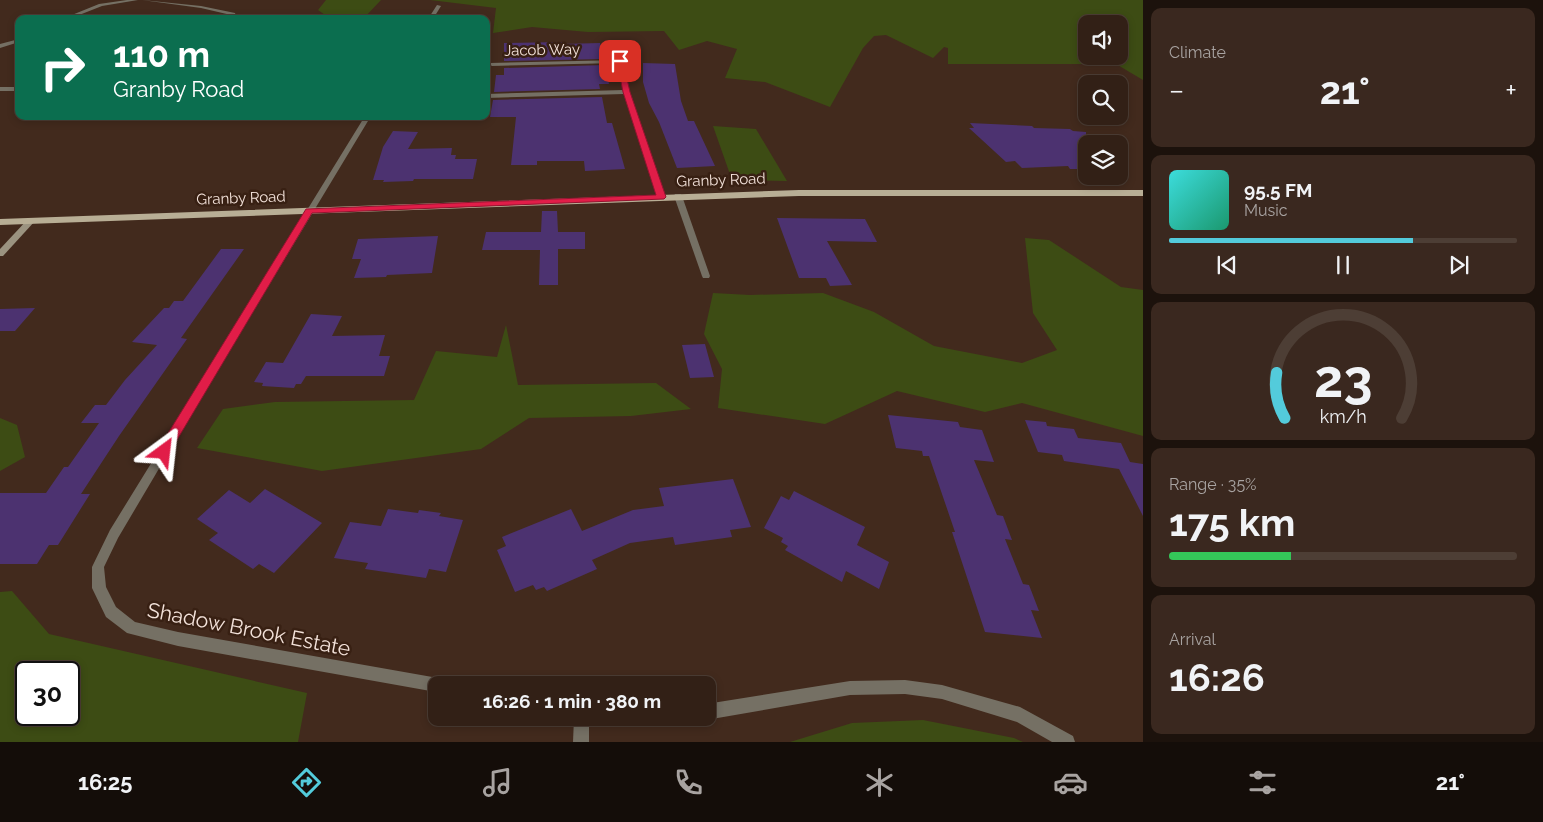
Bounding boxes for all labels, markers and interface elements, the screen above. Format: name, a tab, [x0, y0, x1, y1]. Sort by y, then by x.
map controls	[1078, 15, 1128, 185]
button: sound	[1078, 15, 1128, 65]
text: 110 m	[113, 34, 210, 75]
icon: right	[30, 35, 95, 100]
street label: Jacob Way	[504, 40, 580, 60]
pin	[599, 40, 641, 82]
text: Climate	[1169, 43, 1226, 62]
icon: arrive	[606, 47, 634, 75]
text: 21°	[1320, 68, 1370, 113]
text: −	[1169, 74, 1184, 107]
text: +	[1505, 74, 1517, 107]
button: search	[1078, 75, 1128, 125]
text: Granby Road	[113, 76, 244, 102]
button: layers	[1078, 135, 1128, 185]
street label: Granby Road	[676, 169, 766, 191]
text: 95.5 FM	[1244, 179, 1312, 201]
street label: Granby Road	[196, 187, 286, 209]
text: Music	[1244, 201, 1288, 220]
icon: previous	[1213, 251, 1241, 279]
icon: pause	[1329, 251, 1357, 279]
icon: next	[1445, 251, 1473, 279]
text: 23	[1314, 348, 1372, 409]
text: km/h	[1319, 406, 1367, 427]
position arrow	[137, 425, 189, 477]
text: Range · 35%	[1169, 475, 1257, 494]
text: 175 km	[1169, 500, 1295, 545]
street label: Shadow Brook Estate	[145, 597, 353, 661]
text: Arrival	[1169, 630, 1216, 649]
text: 16:26	[1169, 655, 1265, 700]
speed limit sign: 30	[15, 661, 80, 726]
text: 16:26 · 1 min · 380 m	[483, 690, 661, 712]
icon: directions	[289, 765, 324, 800]
icon: music	[480, 765, 515, 800]
icon: phone	[671, 765, 706, 800]
icon: climate	[862, 765, 897, 800]
icon: car	[1053, 765, 1088, 800]
icon: filters	[1245, 765, 1280, 800]
text: 16:25	[78, 769, 132, 795]
text: 21°	[1436, 769, 1465, 795]

